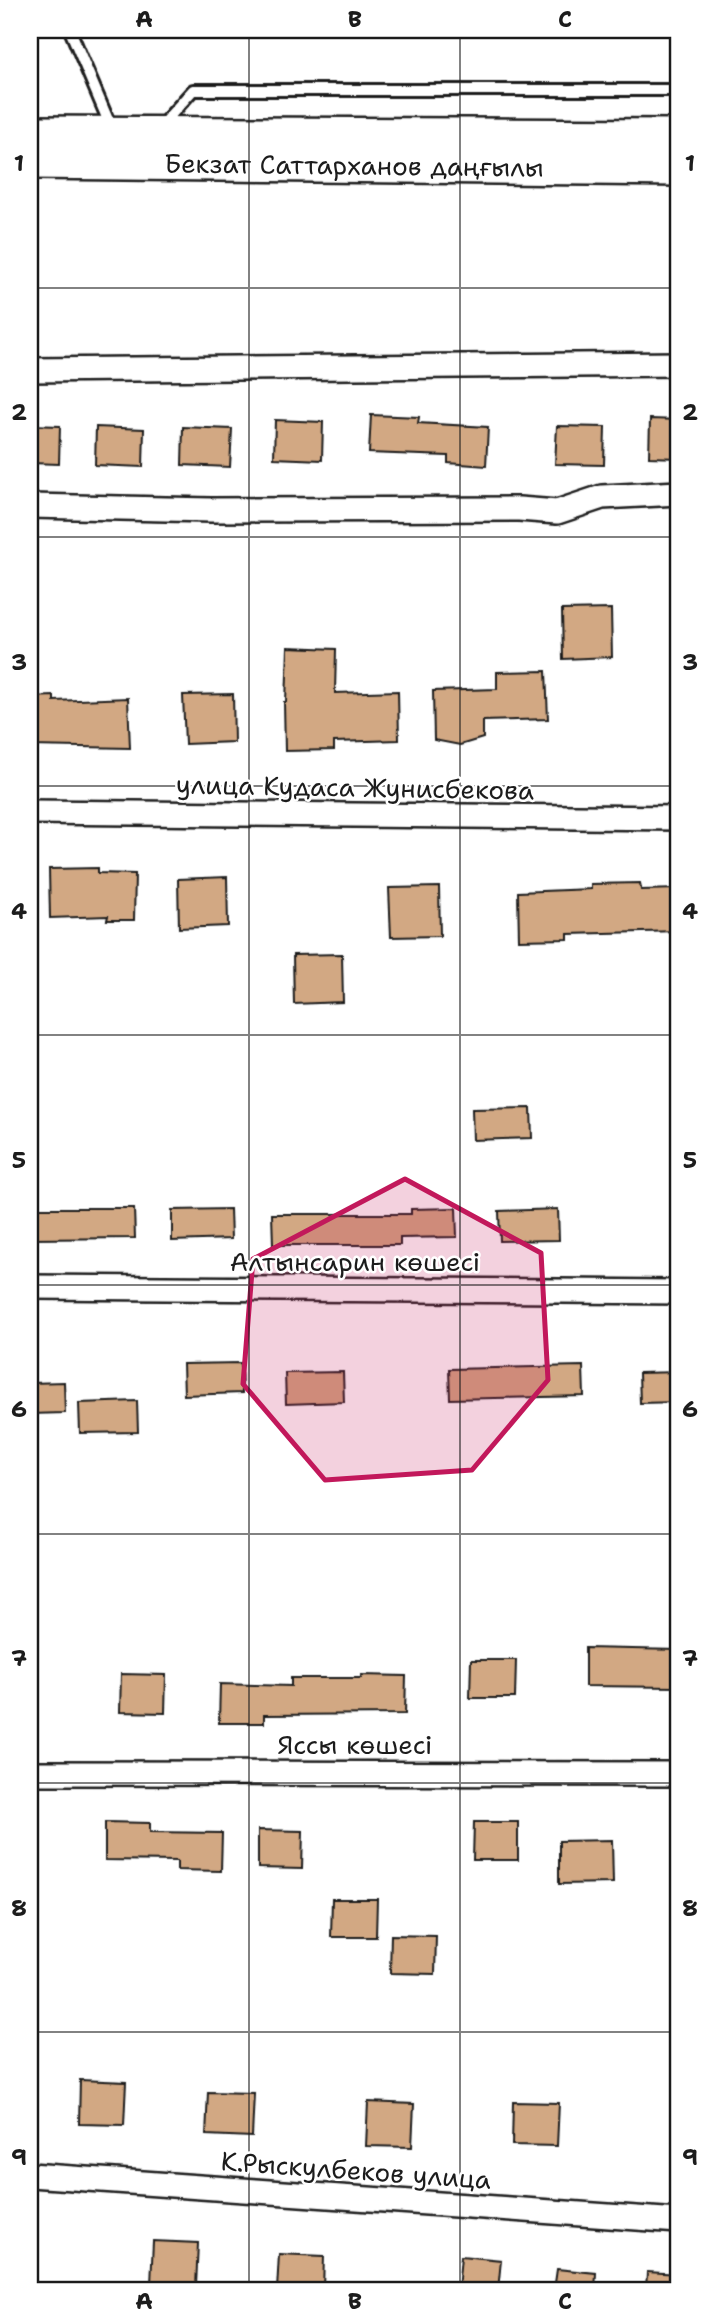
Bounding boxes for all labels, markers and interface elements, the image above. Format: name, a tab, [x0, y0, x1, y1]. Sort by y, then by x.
text: A	[135, 4, 153, 34]
text: B	[348, 4, 362, 34]
text: C	[558, 4, 572, 34]
street label: Бекзат Саттарханов даңғылы	[164, 145, 544, 184]
text: 1	[14, 148, 24, 178]
text: 1	[685, 148, 695, 178]
text: 2	[11, 397, 27, 427]
text: 2	[682, 397, 698, 427]
text: 3	[11, 647, 27, 677]
text: 3	[682, 647, 698, 677]
street label: улица Кудаса Жунисбекова	[176, 766, 534, 808]
text: 4	[11, 896, 27, 926]
text: 4	[682, 896, 698, 926]
text: 5	[12, 1145, 26, 1175]
text: 5	[683, 1145, 697, 1175]
street label: Алтынсарин көшесі	[230, 1244, 480, 1279]
text: 6	[11, 1394, 27, 1424]
text: 6	[682, 1394, 698, 1424]
text: 7	[11, 1643, 27, 1673]
text: 7	[682, 1643, 698, 1673]
street label: Яссы көшесі	[278, 1727, 432, 1762]
text: 8	[11, 1893, 27, 1923]
text: 8	[682, 1893, 698, 1923]
text: 9	[11, 2142, 27, 2172]
text: 9	[682, 2142, 698, 2172]
street label: К.Рыскулбеков улица	[220, 2143, 492, 2197]
text: A	[135, 2286, 153, 2316]
text: B	[348, 2286, 362, 2316]
text: C	[558, 2286, 572, 2316]

